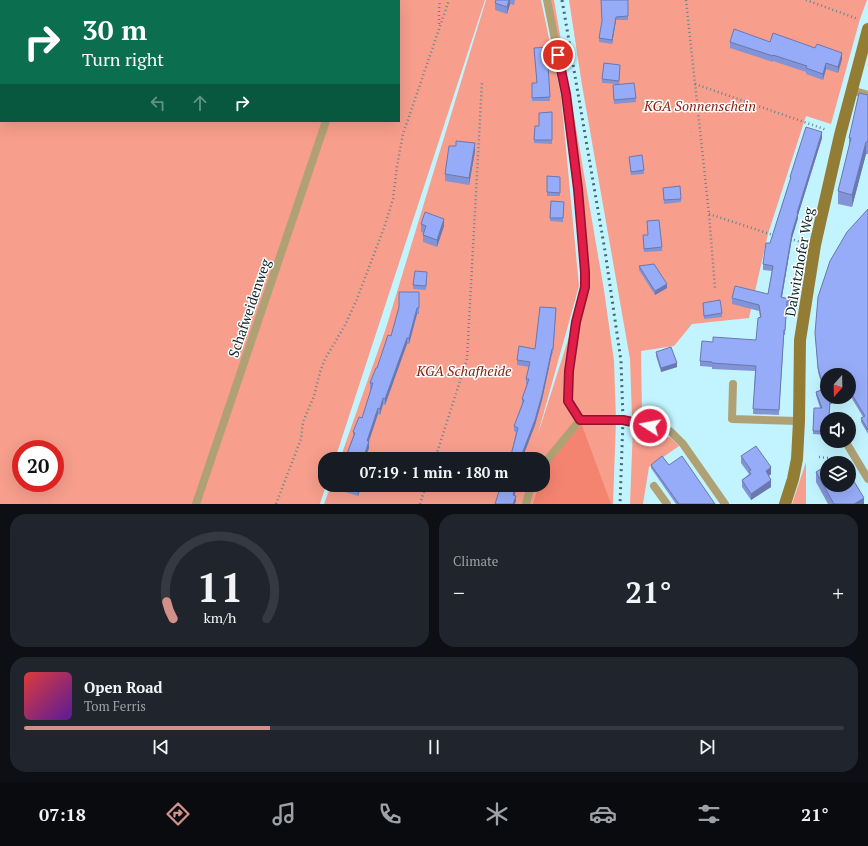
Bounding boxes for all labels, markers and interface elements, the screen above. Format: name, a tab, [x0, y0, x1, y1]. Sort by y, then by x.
text: 30 m	[82, 11, 147, 48]
icon: right	[16, 16, 68, 68]
pin	[541, 38, 575, 72]
icon: arrive	[547, 44, 569, 66]
text: Turn right	[82, 47, 164, 71]
icon: left	[147, 92, 169, 114]
icon: ahead	[189, 92, 211, 114]
icon: right	[231, 92, 253, 114]
park label: KGA Sonnenschein	[643, 96, 756, 115]
street label: Dalwitzhofer Weg	[780, 205, 818, 318]
street label: Schafweidenweg	[223, 256, 275, 360]
park label: KGA Schafheide	[416, 361, 512, 380]
north arrow	[820, 368, 856, 404]
map controls	[820, 368, 856, 492]
position arrow	[629, 405, 671, 447]
button: sound	[820, 412, 856, 448]
speed limit sign: 20	[12, 440, 64, 492]
button: layers	[820, 456, 856, 492]
text: 07:19 · 1 min · 180 m	[360, 462, 508, 482]
text: Climate	[453, 552, 498, 570]
text: 11	[196, 558, 243, 613]
text: 21°	[625, 572, 672, 612]
text: −	[453, 578, 465, 607]
text: +	[832, 578, 844, 607]
text: km/h	[203, 607, 237, 626]
text: Open Road	[84, 677, 163, 697]
text: Tom Ferris	[84, 697, 146, 715]
icon: previous	[150, 736, 172, 758]
icon: pause	[423, 736, 445, 758]
icon: next	[696, 736, 718, 758]
icon: directions	[164, 800, 192, 828]
icon: music	[270, 800, 298, 828]
icon: phone	[376, 800, 404, 828]
icon: climate	[483, 800, 511, 828]
icon: car	[589, 800, 617, 828]
icon: filters	[695, 800, 723, 828]
text: 07:18	[39, 802, 86, 826]
text: 21°	[801, 802, 829, 826]

